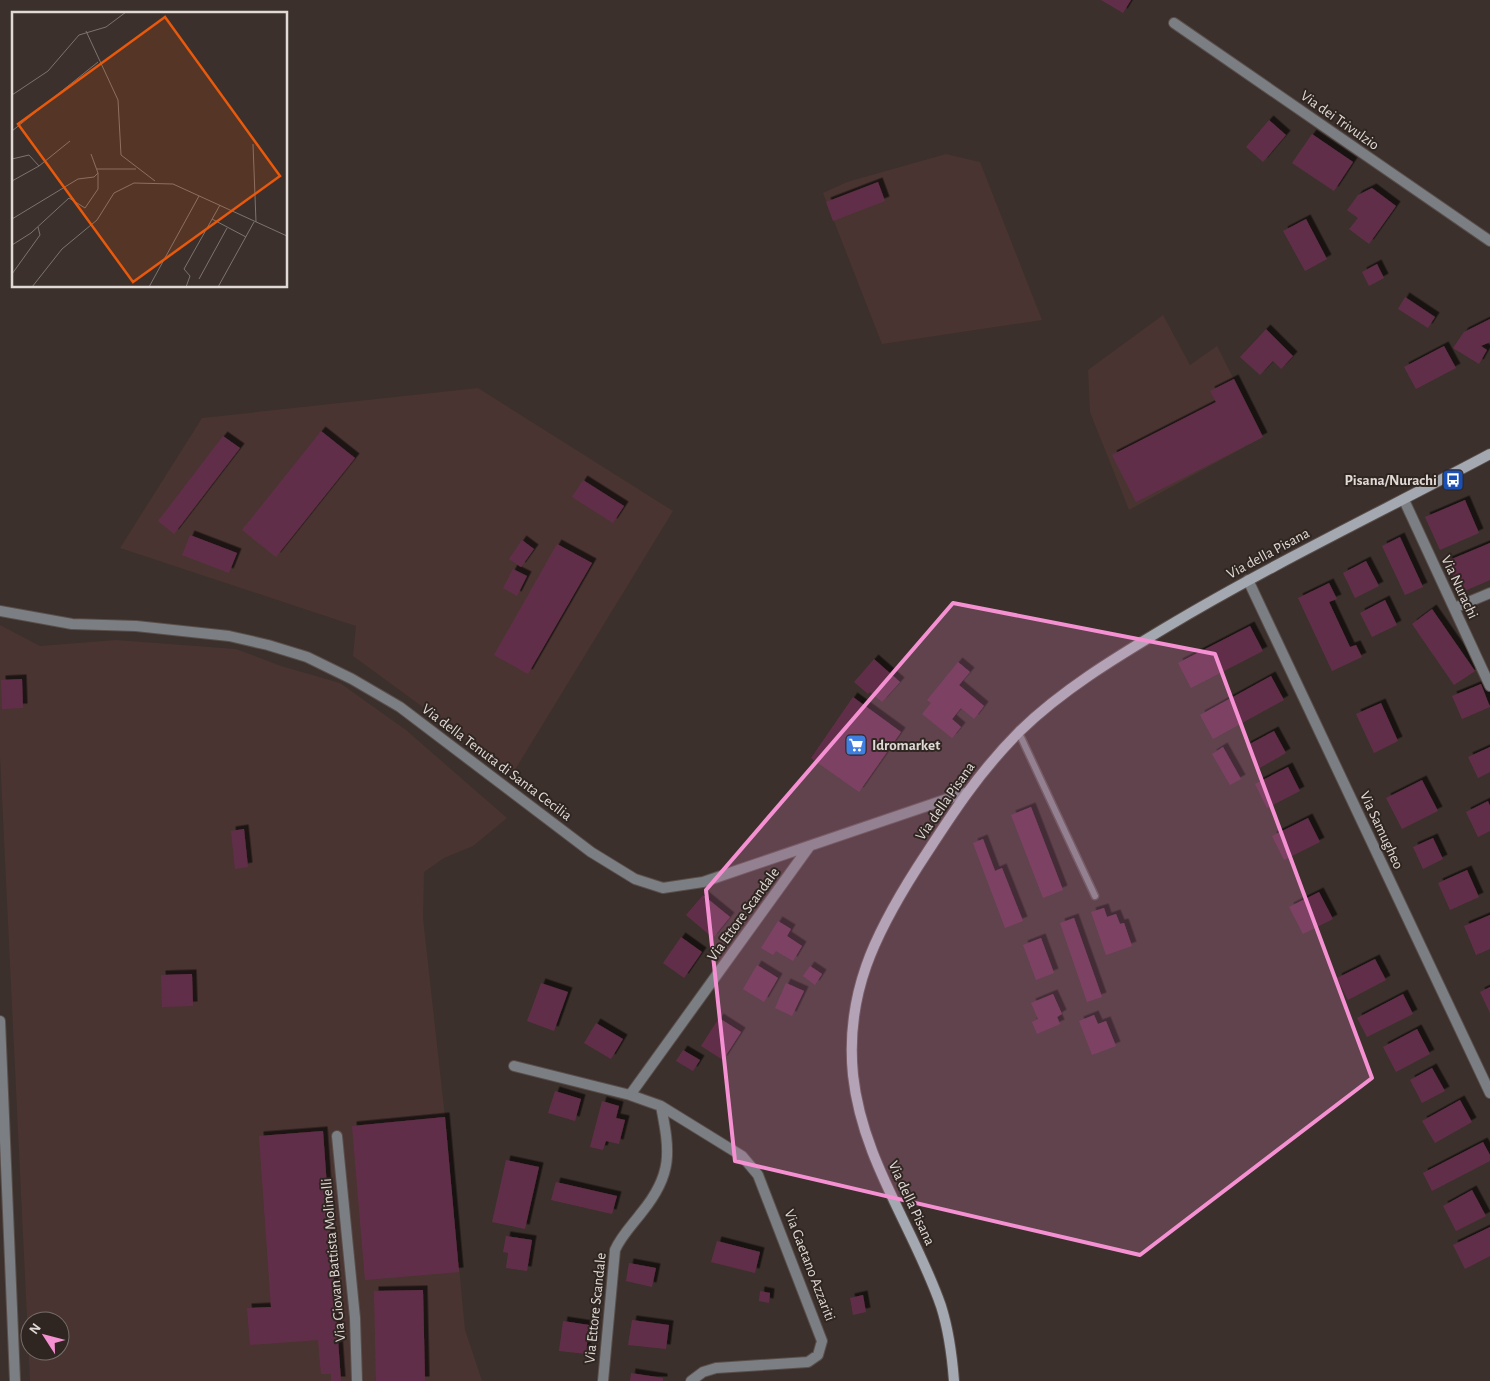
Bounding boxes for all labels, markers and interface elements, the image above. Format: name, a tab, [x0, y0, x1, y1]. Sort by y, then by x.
inset map	[12, 12, 288, 288]
street label: Via dei Trivulzio	[1298, 88, 1382, 153]
bus stop icon: Pisana/Nurachi	[1441, 468, 1465, 492]
place label: Pisana/Nurachi	[1345, 473, 1437, 488]
street label: Via della Pisana	[1224, 525, 1312, 582]
street label: Via Nurachi	[1438, 553, 1481, 621]
street label: Via della Tenuta di Santa Cecilia	[419, 701, 574, 824]
supermarket icon: Idromarket	[844, 733, 868, 757]
place label: Idromarket	[872, 738, 940, 753]
street label: Via della Pisana	[913, 759, 978, 843]
street label: Via Samugheo	[1357, 789, 1406, 871]
street label: Via Ettore Scandale	[705, 865, 782, 964]
street label: Via della Pisana	[885, 1159, 938, 1248]
street label: Via Giovan Battista Molinelli	[319, 1177, 348, 1342]
street label: Via Gaetano Azzariti	[781, 1207, 838, 1323]
street label: Via Ettore Scandale	[582, 1252, 609, 1364]
north arrow	[20, 1311, 70, 1361]
text: N	[27, 1321, 44, 1337]

